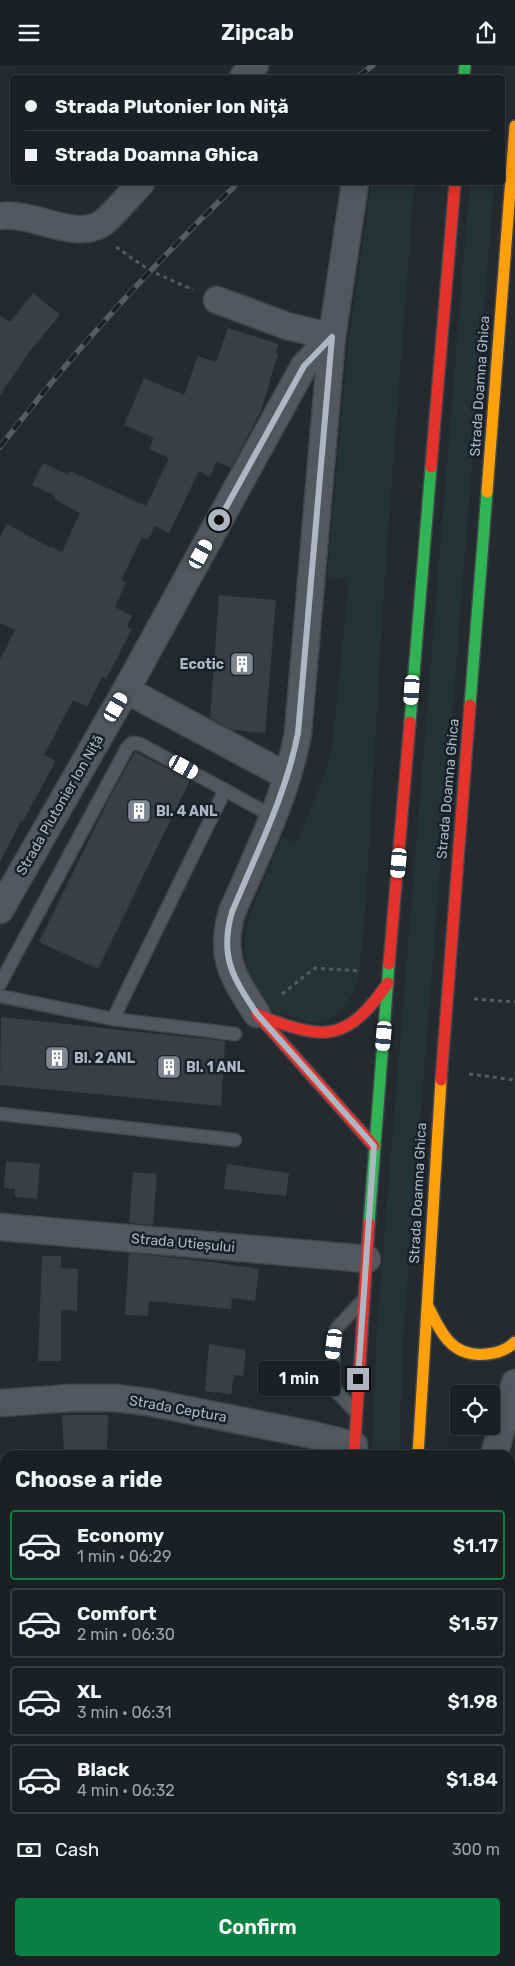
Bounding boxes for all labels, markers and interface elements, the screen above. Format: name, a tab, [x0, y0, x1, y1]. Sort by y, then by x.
icon: menu	[15, 19, 43, 47]
text: Zipcab	[221, 19, 294, 46]
icon: share	[472, 19, 500, 47]
text: Strada Plutonier Ion Niță	[55, 95, 289, 118]
text: Strada Doamna Ghica	[55, 143, 259, 166]
street label: Strada Doamna Ghica	[467, 315, 493, 457]
route start	[208, 509, 230, 531]
car	[187, 537, 214, 571]
building icon: Ecotic	[229, 651, 255, 677]
place label: Ecotic	[180, 656, 224, 673]
car	[403, 675, 420, 705]
car	[102, 690, 129, 724]
street label: Strada Doamna Ghica	[433, 718, 463, 860]
street label: Strada Plutonier Ion Niță	[13, 732, 107, 878]
car	[167, 753, 200, 781]
building icon: Bl. 4 ANL	[126, 798, 152, 824]
place label: Bl. 4 ANL	[156, 803, 218, 820]
car	[390, 847, 407, 879]
car	[375, 1020, 392, 1052]
building icon: Bl. 2 ANL	[44, 1045, 70, 1071]
place label: Bl. 2 ANL	[74, 1050, 136, 1067]
building icon: Bl. 1 ANL	[156, 1054, 182, 1080]
place label: Bl. 1 ANL	[186, 1059, 245, 1076]
street label: Strada Doamna Ghica	[406, 1122, 430, 1264]
street label: Strada Utieșului	[131, 1230, 235, 1256]
car	[324, 1328, 343, 1360]
callout: 1 min	[258, 1361, 340, 1397]
route end	[347, 1368, 369, 1390]
text: 1 min	[279, 1369, 319, 1388]
map controls	[450, 1385, 500, 1435]
button: locate	[450, 1385, 500, 1435]
street label: Strada Ceptura	[128, 1392, 228, 1426]
text: Choose a ride	[15, 1466, 162, 1493]
icon: car	[17, 1523, 62, 1568]
text: Economy	[77, 1524, 164, 1547]
text: $1.17	[453, 1534, 498, 1557]
text: 1 min · 06:29	[77, 1547, 171, 1566]
icon: car	[17, 1601, 62, 1646]
text: Comfort	[77, 1602, 157, 1625]
text: $1.57	[449, 1612, 498, 1635]
text: 2 min · 06:30	[77, 1625, 175, 1644]
icon: car	[17, 1679, 62, 1724]
text: XL	[77, 1680, 101, 1703]
text: $1.98	[447, 1690, 498, 1713]
text: 3 min · 06:31	[77, 1703, 172, 1722]
icon: car	[17, 1757, 62, 1802]
text: Black	[77, 1758, 129, 1781]
text: $1.84	[446, 1768, 498, 1791]
text: 4 min · 06:32	[77, 1781, 175, 1800]
icon: cash	[15, 1836, 43, 1864]
text: Cash	[55, 1838, 99, 1861]
text: 300 m	[452, 1840, 500, 1859]
button: Confirm	[15, 1898, 500, 1956]

